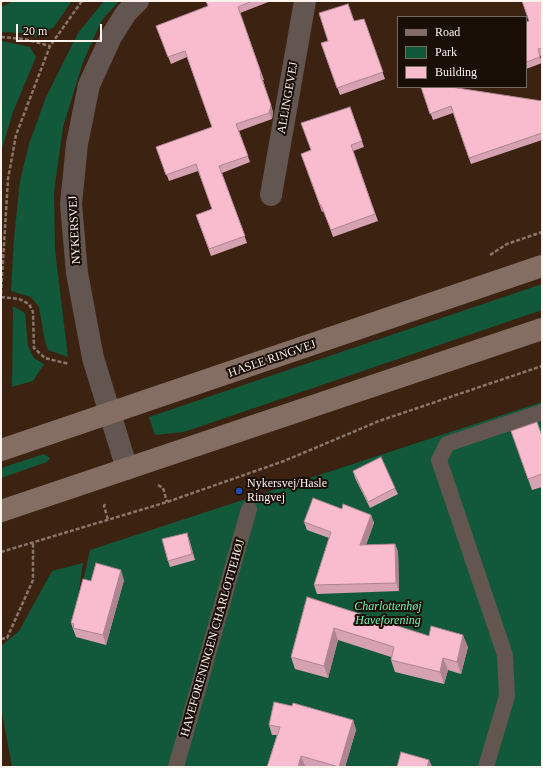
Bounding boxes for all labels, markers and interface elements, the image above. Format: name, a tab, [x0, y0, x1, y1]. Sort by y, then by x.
scale bar	[18, 16, 104, 42]
legend	[397, 16, 527, 88]
text: 20 m	[23, 24, 47, 38]
text: Road	[435, 25, 460, 39]
text: Park	[435, 45, 457, 59]
street label: ALLINGEVEJ	[275, 61, 301, 135]
text: Building	[435, 65, 477, 79]
street label: NYKERSVEJ	[66, 195, 84, 265]
street label: HASLE RINGVEJ	[226, 337, 318, 381]
place label: Nykersvej/Hasle Ringvej	[247, 477, 327, 505]
marker: Nykersvej/Hasle Ringvej	[234, 486, 244, 496]
street label: HAVEFORENINGEN CHARLOTTEHØJ	[178, 538, 248, 738]
park label: Charlottenhøj Haveforening	[354, 600, 422, 628]

